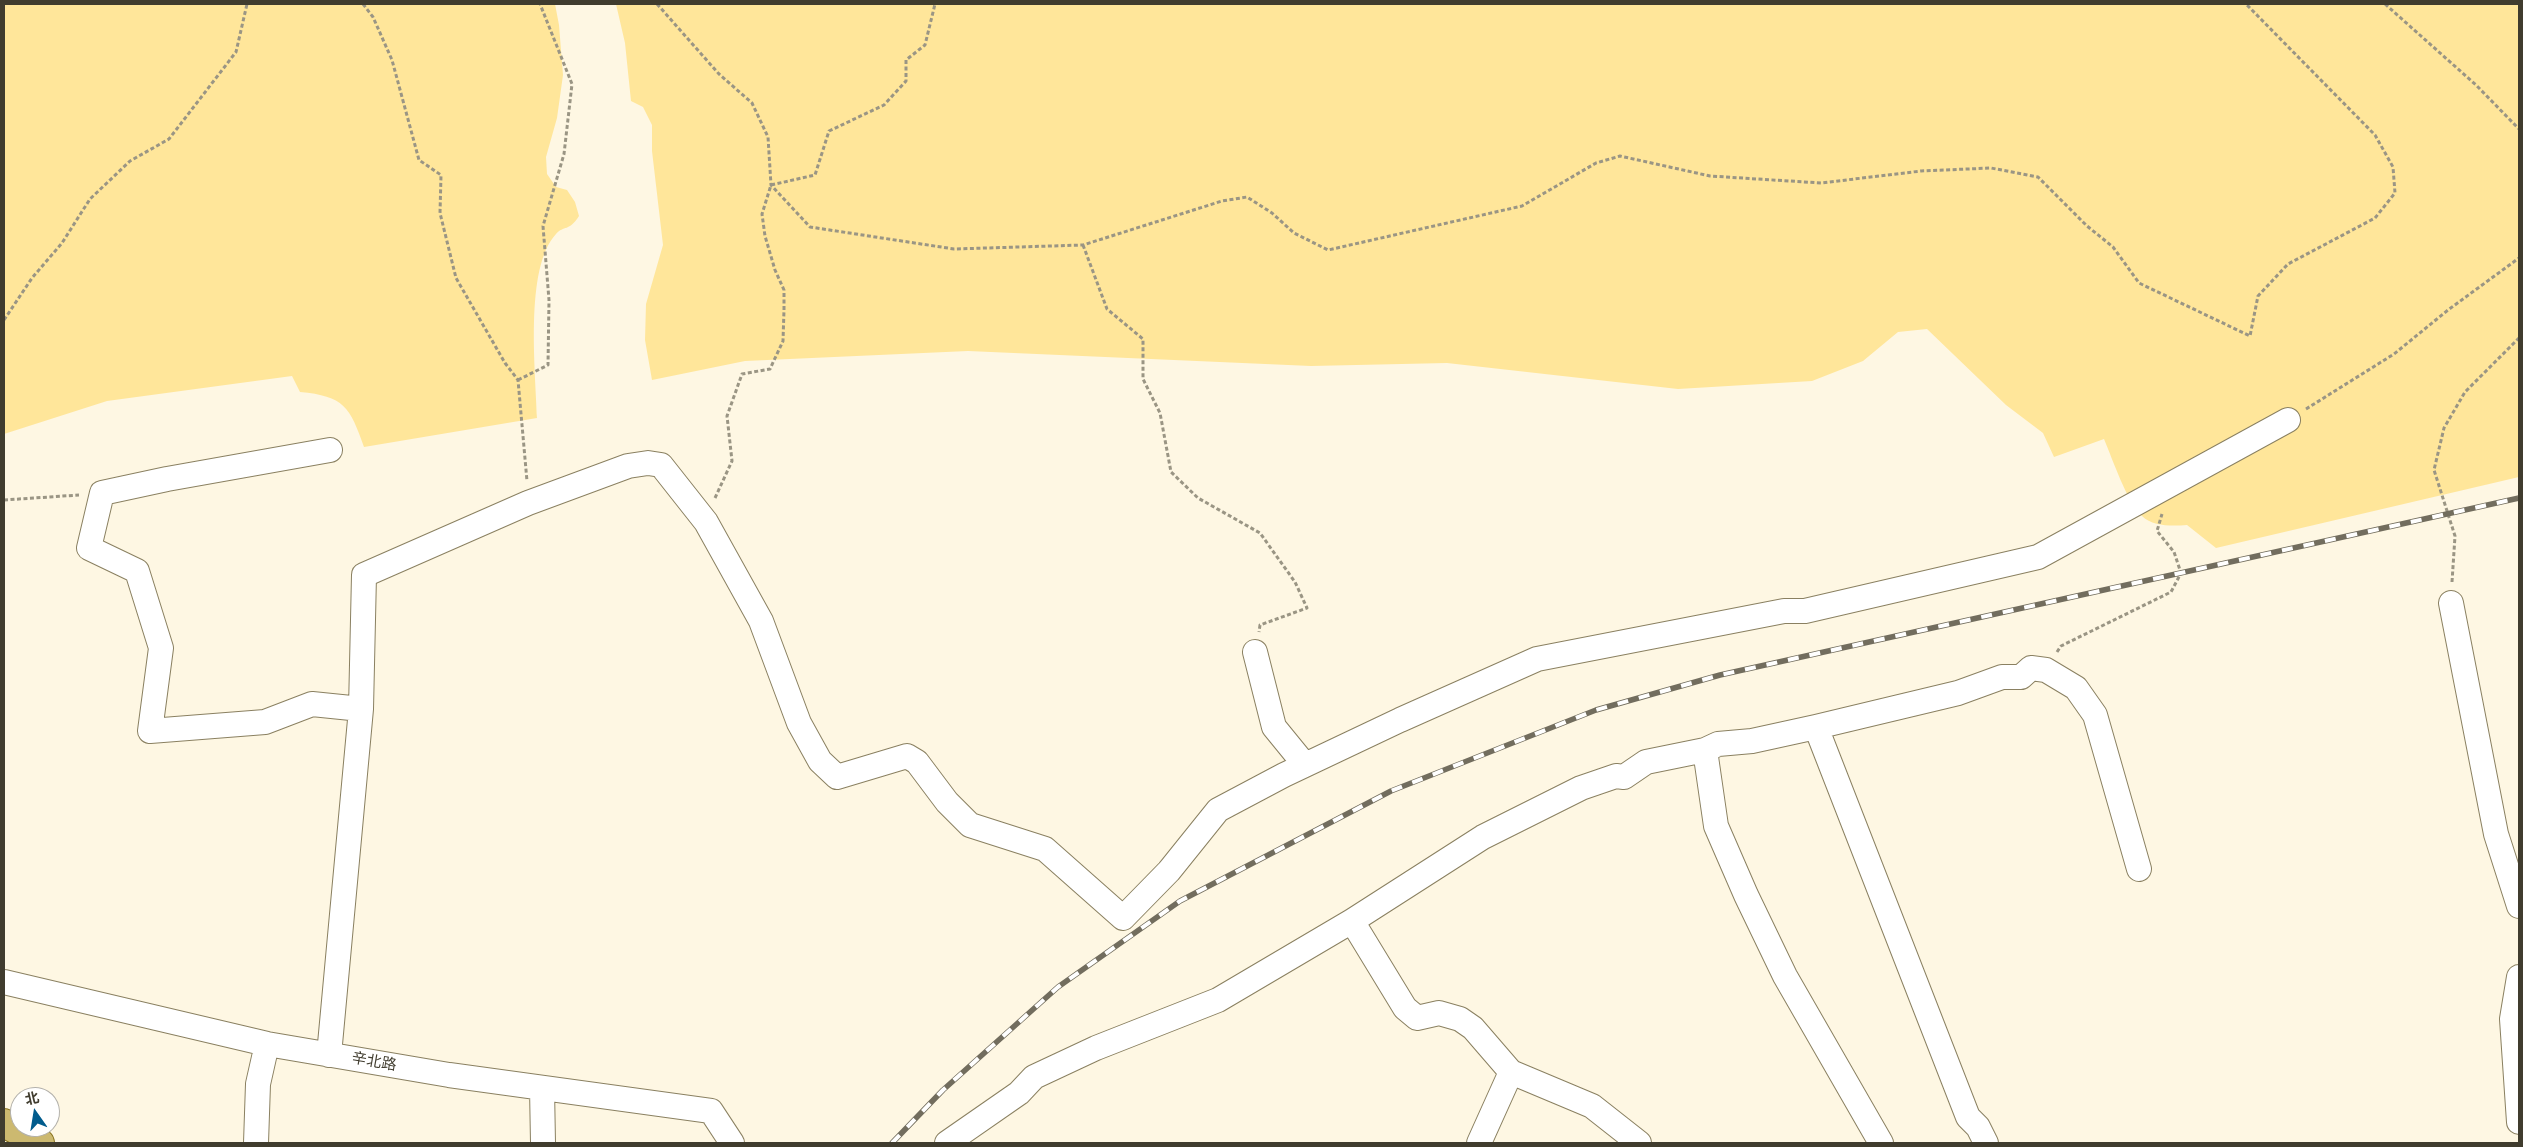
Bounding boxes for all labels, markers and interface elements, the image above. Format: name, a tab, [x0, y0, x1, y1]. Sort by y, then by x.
street label: 辛北路	[350, 1049, 398, 1075]
north arrow	[10, 1087, 60, 1137]
text: 北	[23, 1088, 41, 1109]

